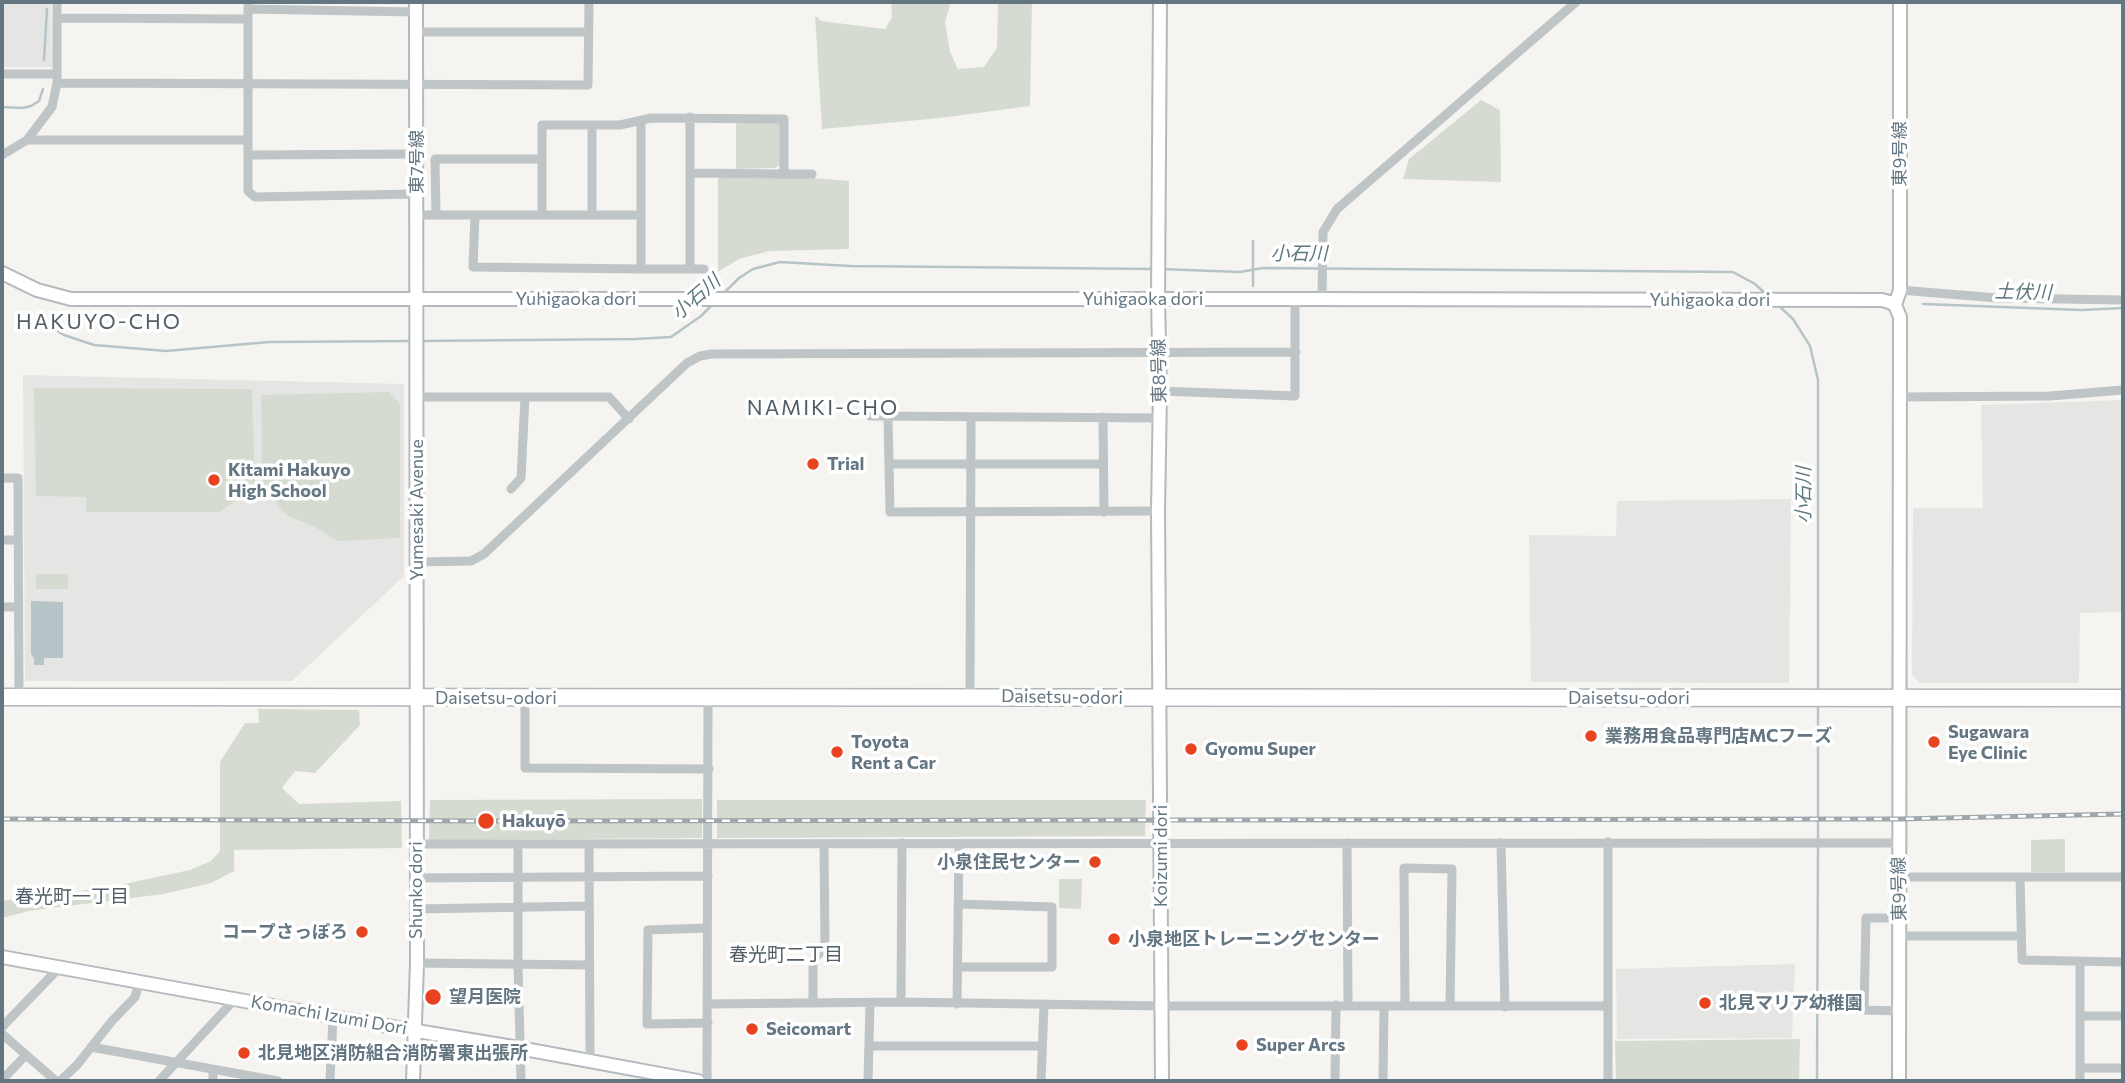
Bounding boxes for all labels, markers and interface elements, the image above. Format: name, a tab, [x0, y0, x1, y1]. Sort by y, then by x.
street label: 東9号線	[1889, 122, 1911, 186]
street label: 東7号線	[406, 130, 428, 194]
water label: 小石川	[1271, 243, 1327, 265]
water label: 小石川	[667, 270, 725, 324]
water label: 土伏川	[1994, 280, 2052, 304]
street label: Yuhigaoka dori	[516, 288, 636, 310]
street label: Yuhigaoka dori	[1083, 288, 1203, 310]
street label: Yuhigaoka dori	[1650, 289, 1770, 311]
district label: HAKUYO-CHO	[17, 309, 181, 335]
street label: 東8号線	[1148, 338, 1170, 404]
district label: NAMIKI-CHO	[748, 395, 898, 421]
street label: Yumesaki Avenue	[406, 439, 428, 581]
place label: Trial	[827, 453, 864, 475]
marker: Trial	[805, 456, 821, 472]
place label: Kitami Hakuyo High School	[228, 459, 351, 502]
water label: 小石川	[1793, 467, 1815, 523]
marker: Kitami Hakuyo High School	[206, 472, 222, 488]
street label: Daisetsu-odori	[1001, 685, 1123, 709]
street label: Daisetsu-odori	[435, 687, 557, 709]
street label: Daisetsu-odori	[1568, 687, 1690, 709]
place label: Sugawara Eye Clinic	[1948, 721, 2029, 764]
place label: 業務用食品専門店MCフーズ	[1605, 725, 1832, 747]
marker: 業務用食品専門店MCフーズ	[1583, 728, 1599, 744]
place label: Toyota Rent a Car	[851, 731, 936, 774]
marker: Sugawara Eye Clinic	[1926, 734, 1942, 750]
place label: Gyomu Super	[1205, 738, 1316, 760]
marker: Gyomu Super	[1183, 741, 1199, 757]
marker: Toyota Rent a Car	[829, 744, 845, 760]
street label: Koizumi dori	[1150, 805, 1172, 907]
place label: Hakuyō	[502, 810, 566, 832]
marker: Hakuyō	[476, 811, 496, 831]
street label: Shunko dori	[405, 841, 427, 939]
place label: 小泉住民センター	[937, 851, 1081, 873]
marker: 小泉住民センター	[1087, 854, 1103, 870]
street label: 東9号線	[1888, 856, 1910, 922]
district label: 春光町一丁目	[15, 886, 129, 908]
place label: コープさっぽろ	[222, 921, 348, 943]
marker: コープさっぽろ	[354, 924, 370, 940]
place label: 小泉地区トレーニングセンター	[1128, 928, 1380, 950]
marker: 小泉地区トレーニングセンター	[1106, 931, 1122, 947]
district label: 春光町二丁目	[729, 944, 843, 966]
place label: 望月医院	[449, 986, 521, 1008]
marker: 望月医院	[423, 987, 443, 1007]
street label: Komachi Izumi Dori	[249, 991, 409, 1039]
place label: 北見マリア幼稚園	[1719, 992, 1863, 1014]
marker: 北見マリア幼稚園	[1697, 995, 1713, 1011]
place label: Seicomart	[766, 1018, 851, 1040]
marker: Seicomart	[744, 1021, 760, 1037]
place label: Super Arcs	[1256, 1034, 1345, 1056]
marker: Super Arcs	[1234, 1037, 1250, 1053]
place label: 北見地区消防組合消防署東出張所	[258, 1042, 528, 1064]
marker: 北見地区消防組合消防署東出張所	[236, 1045, 252, 1061]

